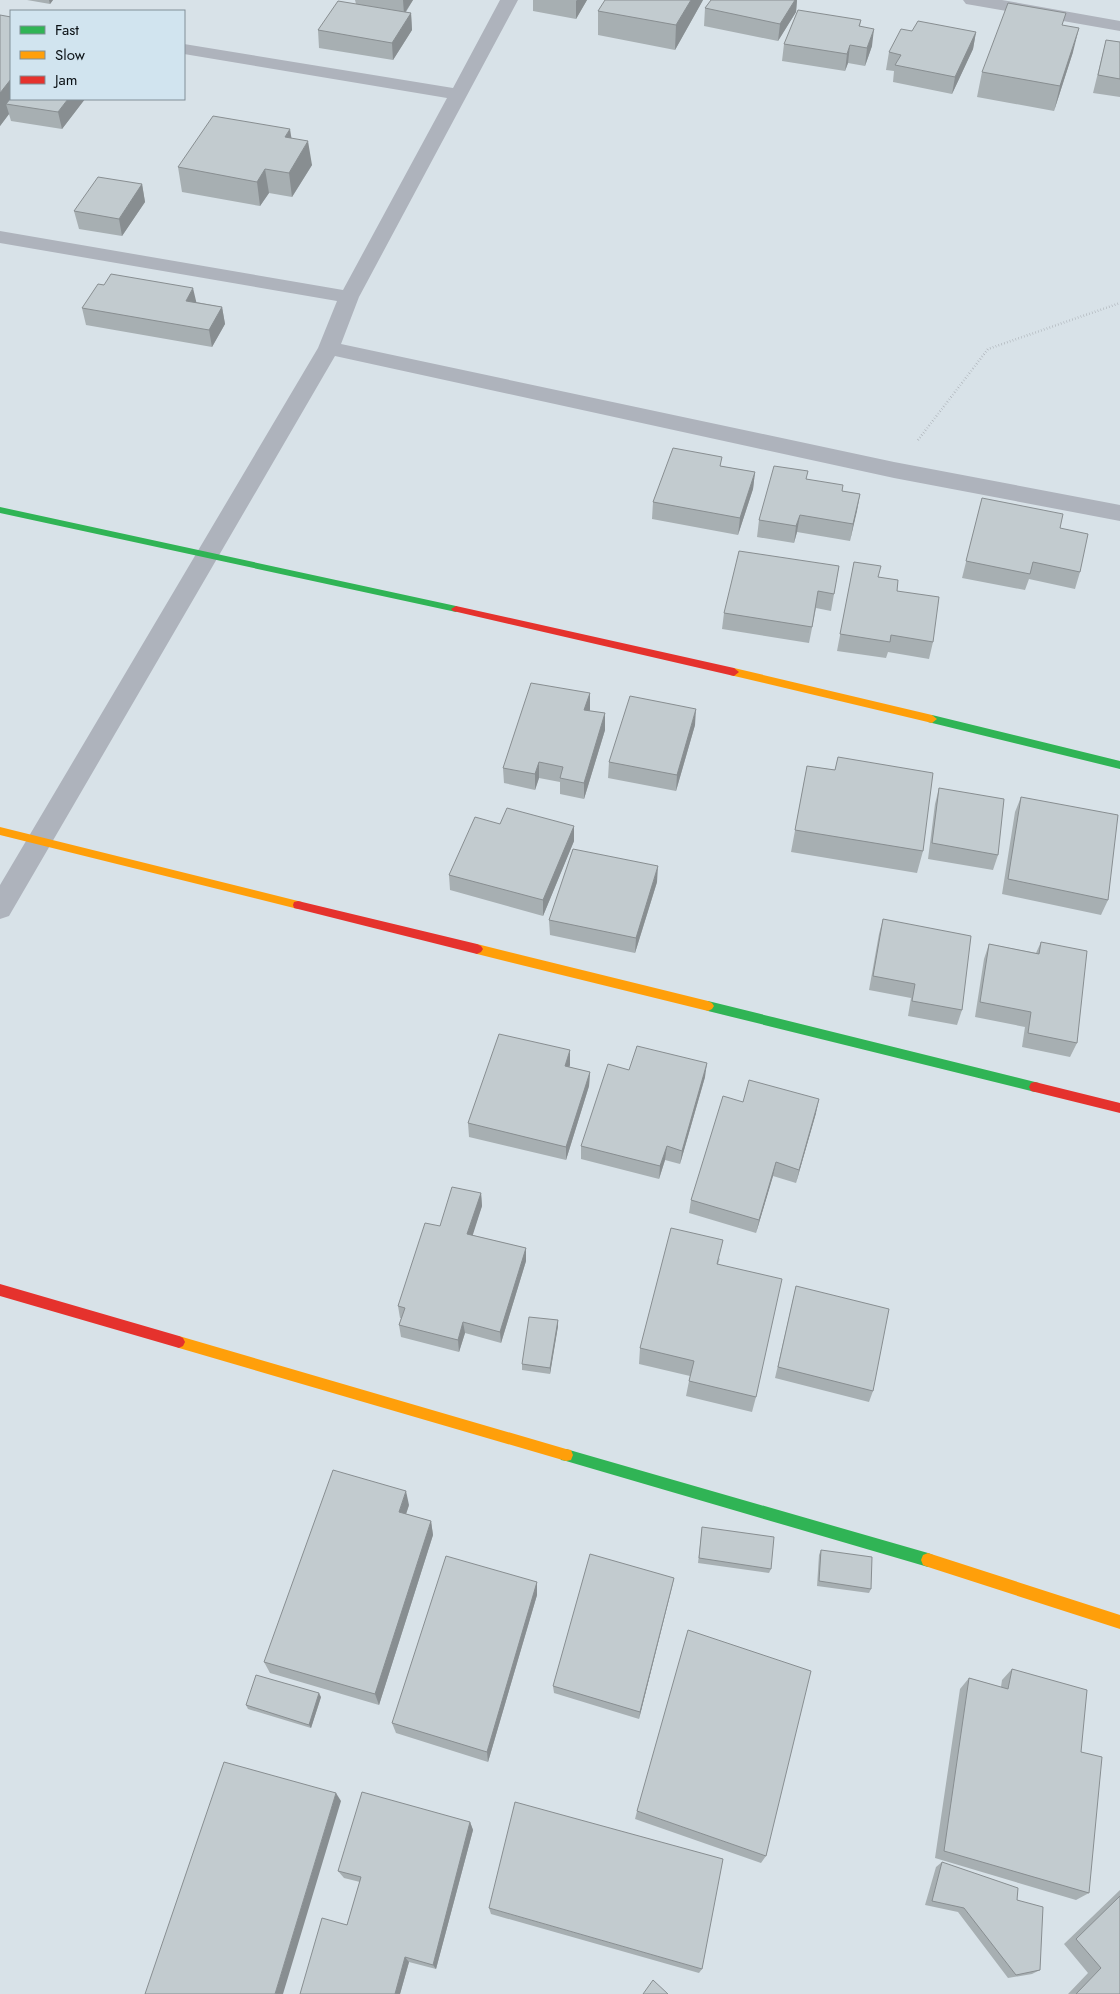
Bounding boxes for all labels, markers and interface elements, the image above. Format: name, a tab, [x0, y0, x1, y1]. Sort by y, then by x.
legend	[10, 10, 185, 100]
text: Fast	[55, 19, 79, 41]
text: Slow	[55, 44, 86, 66]
text: Jam	[53, 69, 78, 91]

